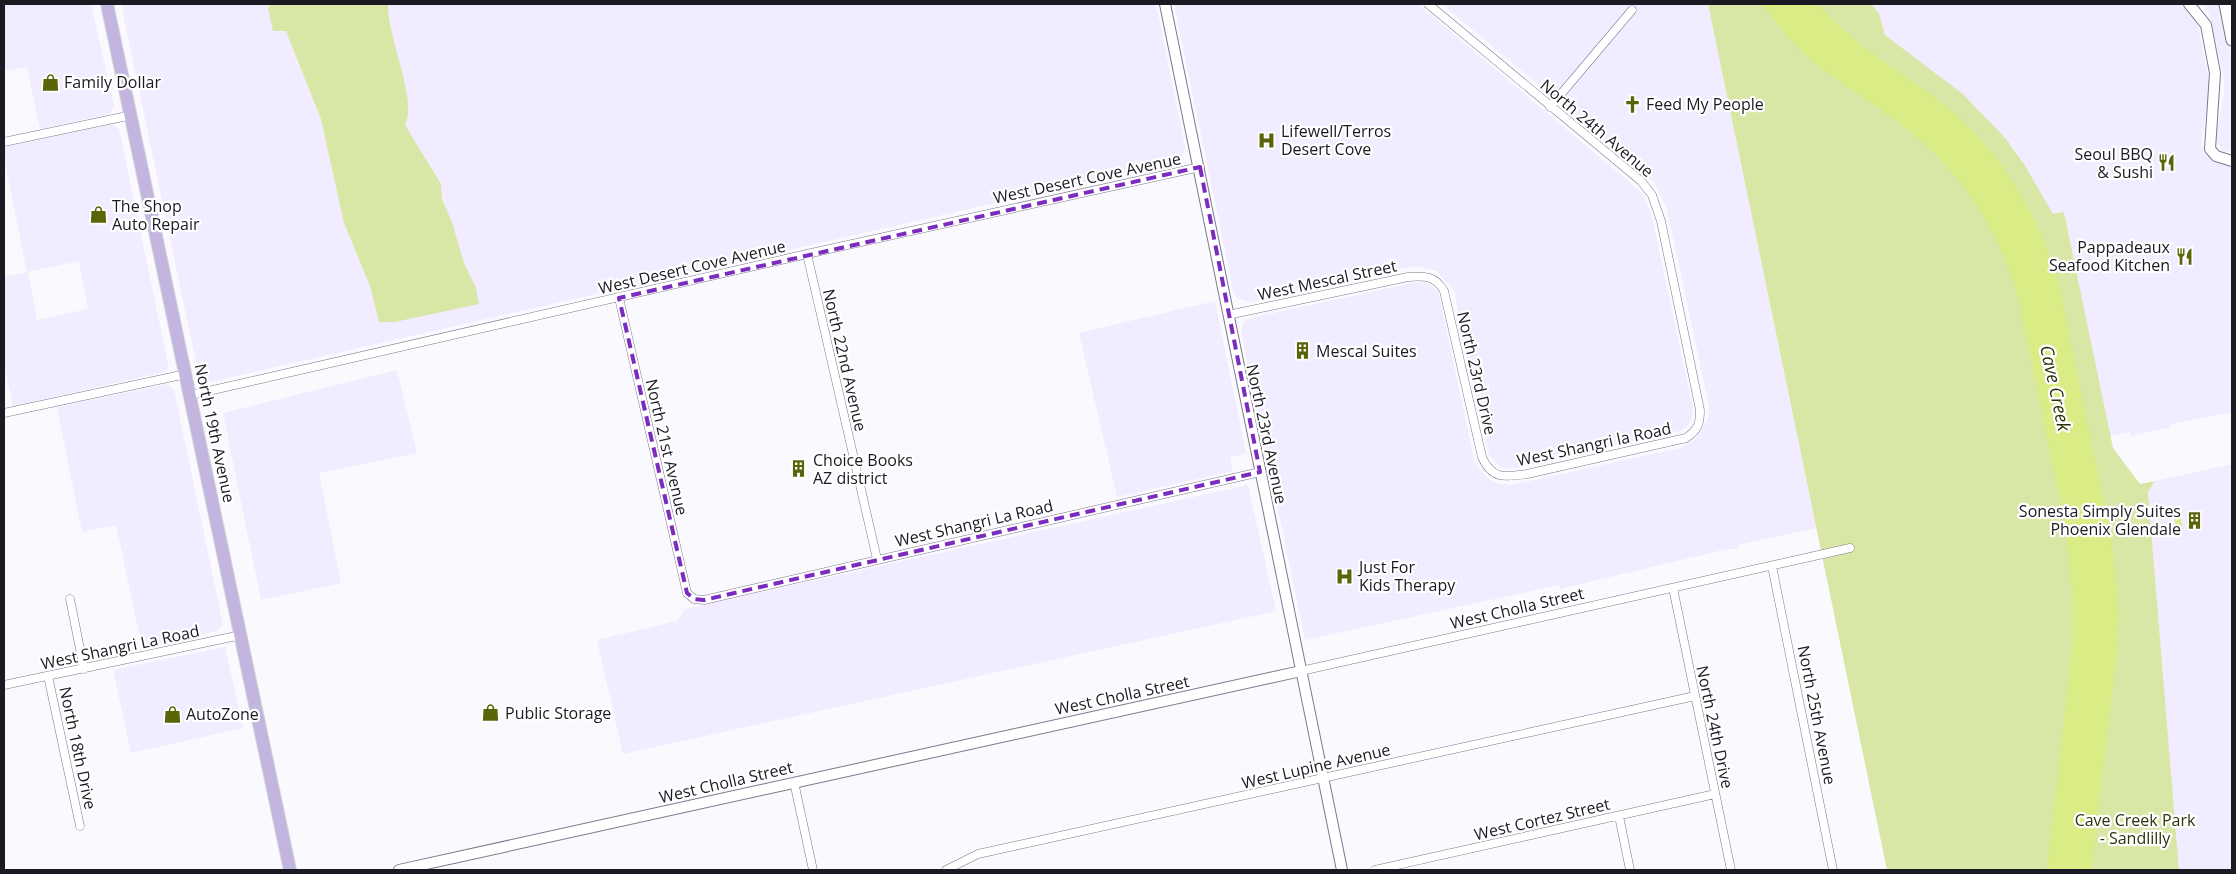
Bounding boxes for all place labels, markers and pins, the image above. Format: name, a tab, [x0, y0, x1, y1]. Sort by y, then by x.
place label: Family Dollar	[64, 71, 161, 93]
shop icon: Family Dollar	[40, 72, 60, 92]
place label: Feed My People	[1646, 93, 1764, 115]
church icon: Feed My People	[1622, 94, 1642, 114]
place label: Lifewell/Terros Desert Cove	[1281, 120, 1391, 160]
hospital icon: Lifewell/Terros Desert Cove	[1257, 130, 1277, 150]
place label: Seoul BBQ & Sushi	[2074, 143, 2153, 183]
restaurant icon: Seoul BBQ & Sushi	[2157, 153, 2177, 173]
place label: The Shop Auto Repair	[112, 195, 200, 235]
shop icon: The Shop Auto Repair	[88, 205, 108, 225]
place label: Pappadeaux Seafood Kitchen	[2049, 236, 2171, 276]
restaurant icon: Pappadeaux Seafood Kitchen	[2174, 246, 2194, 266]
place label: Mescal Suites	[1316, 340, 1417, 362]
building icon: Mescal Suites	[1292, 341, 1312, 361]
place label: Choice Books AZ district	[813, 449, 913, 489]
building icon: Choice Books AZ district	[789, 459, 809, 479]
place label: Sonesta Simply Suites Phoenix Glendale	[2019, 500, 2181, 540]
building icon: Sonesta Simply Suites Phoenix Glendale	[2185, 510, 2205, 530]
place label: Just For Kids Therapy	[1357, 556, 1456, 596]
hospital icon: Just For Kids Therapy	[1335, 566, 1355, 586]
place label: Public Storage	[505, 702, 611, 724]
place label: AutoZone	[186, 703, 259, 725]
shop icon: Public Storage	[481, 703, 501, 723]
shop icon: AutoZone	[162, 704, 182, 724]

